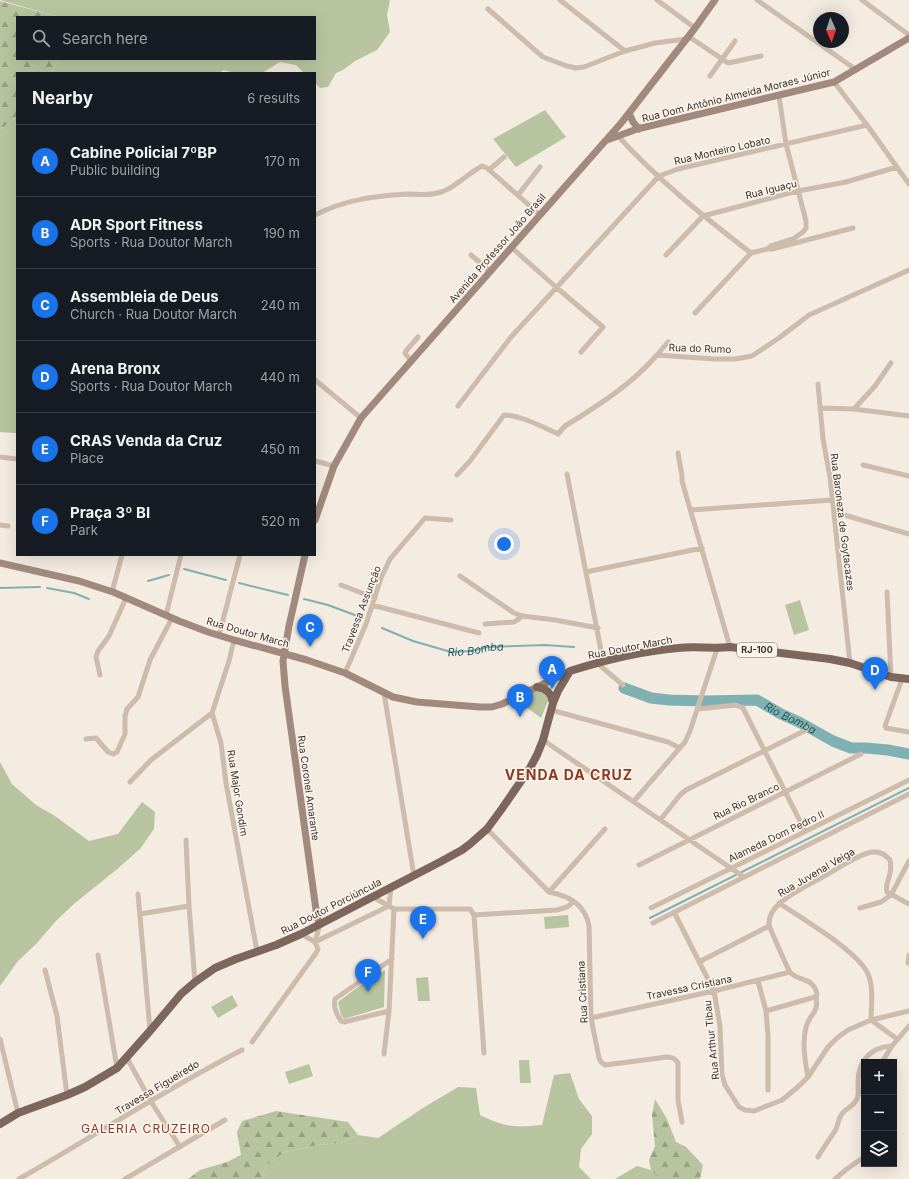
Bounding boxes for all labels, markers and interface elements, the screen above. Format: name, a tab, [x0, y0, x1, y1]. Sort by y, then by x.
north arrow	[813, 12, 849, 48]
search box	[16, 16, 316, 60]
icon: search	[30, 27, 52, 49]
text: Search here	[62, 29, 148, 48]
street label: Rua Dom Antônio Almeida Moraes Júnior	[641, 66, 832, 124]
text: Nearby	[32, 88, 93, 108]
text: 6 results	[247, 90, 300, 106]
street label: Rua Monteiro Lobato	[673, 133, 771, 167]
text: Cabine Policial 7ºBP	[70, 143, 217, 162]
text: A	[40, 153, 50, 169]
text: 170 m	[264, 153, 300, 169]
text: Public building	[70, 162, 160, 178]
street label: Rua Iguaçu	[744, 177, 798, 201]
street label: Avenida Professor João Brasil	[446, 191, 548, 305]
text: ADR Sport Fitness	[70, 215, 203, 234]
text: B	[41, 225, 49, 241]
text: 190 m	[263, 225, 300, 241]
text: Sports · Rua Doutor March	[70, 234, 232, 250]
text: Assembleia de Deus	[70, 287, 219, 306]
text: C	[40, 297, 50, 313]
text: 240 m	[261, 297, 300, 313]
text: Church · Rua Doutor March	[70, 306, 237, 322]
street label: Rua do Rumo	[668, 341, 732, 355]
text: Arena Bronx	[70, 359, 160, 378]
text: D	[40, 369, 50, 385]
text: 440 m	[260, 369, 300, 385]
text: Sports · Rua Doutor March	[70, 378, 232, 394]
text: CRAS Venda da Cruz	[70, 431, 222, 450]
text: E	[41, 441, 49, 457]
text: 450 m	[260, 441, 300, 457]
text: Place	[70, 450, 104, 466]
street label: Rua Baroneza de Goytacazes	[829, 452, 857, 592]
text: Praça 3º BI	[70, 503, 150, 522]
text: F	[41, 513, 49, 529]
text: 520 m	[261, 513, 300, 529]
text: Park	[70, 522, 98, 538]
your location	[494, 534, 514, 554]
street label: Travessa Assunção	[339, 564, 383, 654]
street label: Rua Doutor March	[205, 614, 291, 650]
pin: C	[297, 614, 323, 647]
street label: Rua Doutor March	[587, 633, 673, 661]
water label: Rio Bomba	[447, 639, 504, 659]
road number: RJ-100	[737, 643, 777, 657]
pin: A	[539, 656, 565, 689]
pin: D	[862, 657, 888, 690]
pin: B	[507, 684, 533, 717]
water label: Rio Bomba	[762, 699, 819, 737]
street label: Rua Coronel Amarante	[296, 735, 322, 842]
street label: Rua Major Gondim	[225, 749, 251, 837]
district label: VENDA DA CRUZ	[505, 766, 633, 783]
street label: Rua Rio Branco	[711, 780, 781, 822]
street label: Alameda Dom Pedro II	[726, 808, 826, 864]
street label: Rua Juvenal Veiga	[775, 845, 857, 899]
street label: Rua Doutor Porciúncula	[279, 875, 383, 937]
pin: E	[410, 906, 436, 939]
pin: F	[355, 959, 381, 992]
street label: Rua Cristiana	[574, 960, 590, 1024]
street label: Travessa Cristiana	[645, 972, 733, 1002]
street label: Rua Arthur Tibau	[701, 1000, 721, 1080]
street label: Travessa Figueiredo	[113, 1057, 201, 1117]
map controls	[861, 1059, 897, 1167]
button: +	[861, 1059, 897, 1095]
button: −	[861, 1095, 897, 1131]
district label: GALERIA CRUZEIRO	[81, 1121, 211, 1136]
button: layers	[861, 1131, 897, 1167]

